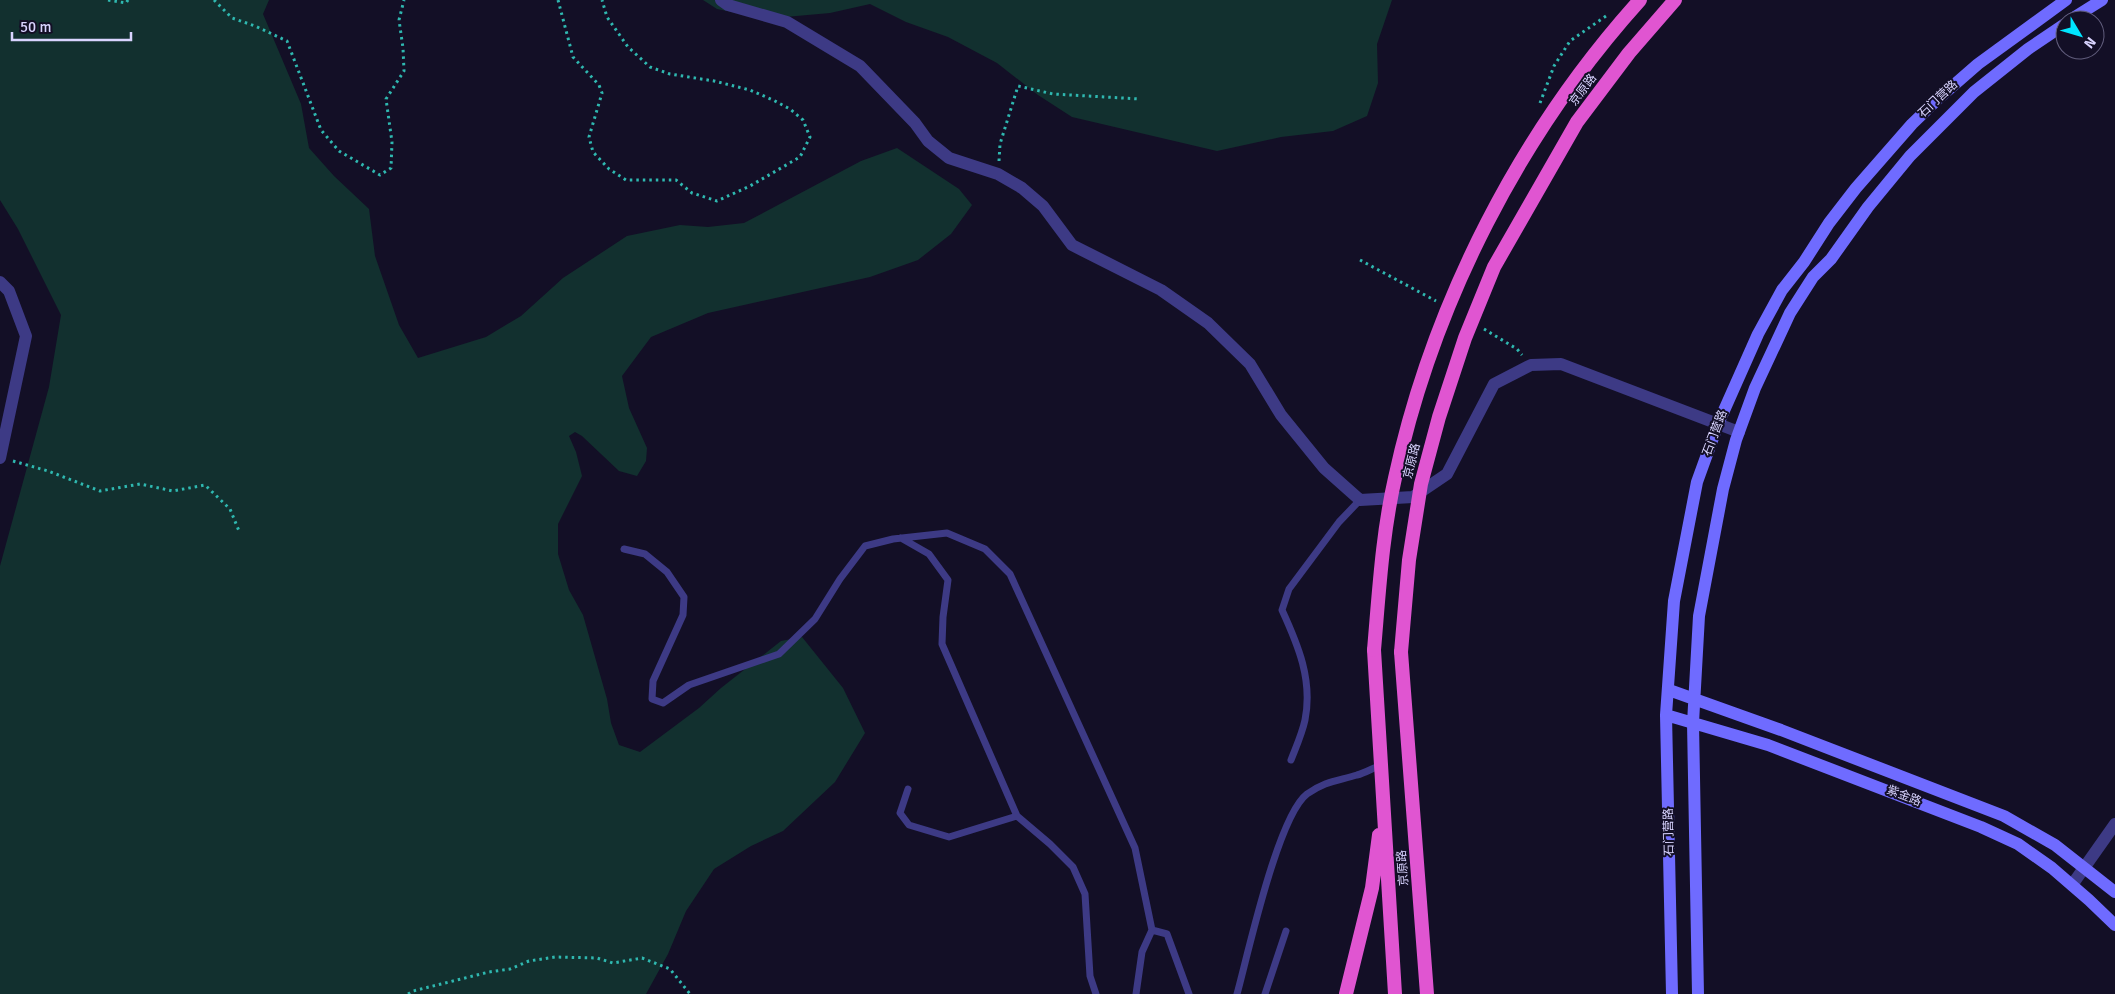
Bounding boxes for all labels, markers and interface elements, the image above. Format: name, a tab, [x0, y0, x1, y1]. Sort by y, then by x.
scale bar	[12, 10, 131, 42]
north arrow	[2055, 10, 2105, 60]
text: 50 m	[20, 18, 51, 36]
text: N	[2080, 34, 2100, 52]
street label: 京原路	[1566, 71, 1600, 109]
street label: 石门营路	[1915, 77, 1961, 121]
street label: 石门营路	[1699, 408, 1731, 458]
street label: 京原路	[1400, 442, 1424, 480]
street label: 紫金路	[1885, 783, 1923, 809]
street label: 石门营路	[1661, 808, 1677, 856]
street label: 京原路	[1394, 850, 1412, 886]

